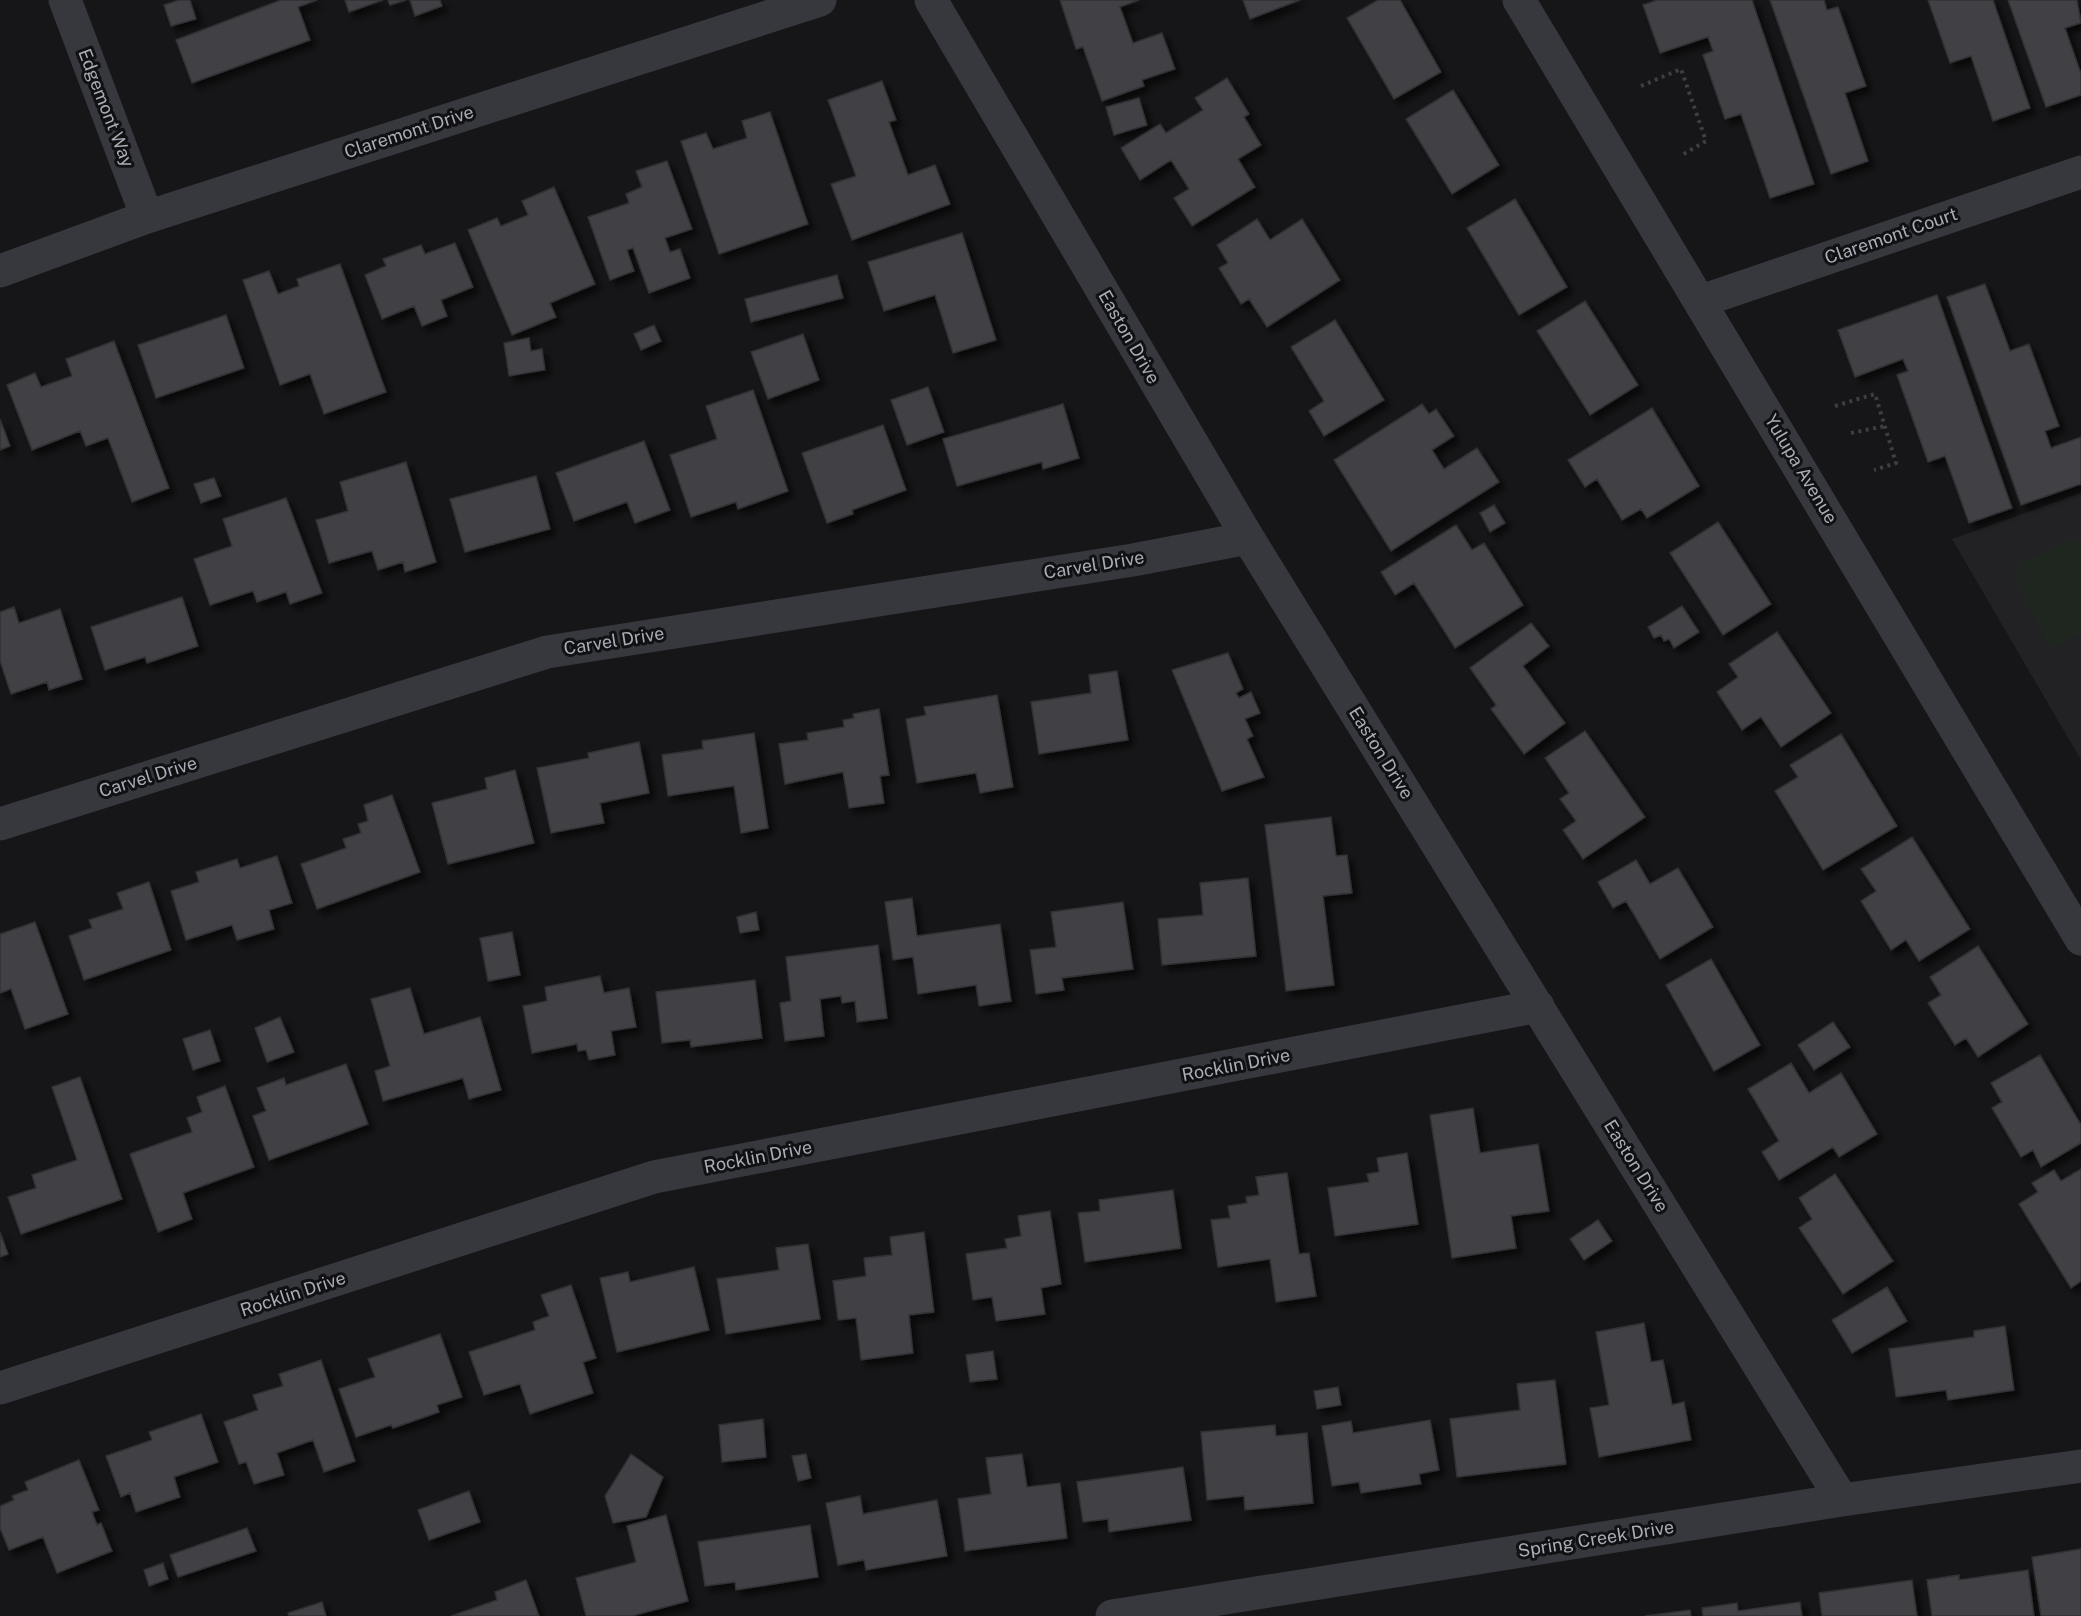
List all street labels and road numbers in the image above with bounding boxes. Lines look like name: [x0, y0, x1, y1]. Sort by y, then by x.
street label: Edgemont Way: [74, 46, 139, 170]
street label: Claremont Drive: [341, 101, 476, 162]
street label: Claremont Court: [1822, 203, 1960, 268]
street label: Easton Drive: [1094, 286, 1165, 387]
street label: Yulupa Avenue: [1761, 411, 1842, 527]
street label: Carvel Drive: [1042, 546, 1146, 583]
street label: Carvel Drive: [562, 622, 666, 659]
street label: Easton Drive: [1345, 703, 1418, 803]
street label: Carvel Drive: [96, 752, 199, 801]
street label: Rocklin Drive: [1180, 1044, 1292, 1085]
street label: Easton Drive: [1600, 1116, 1673, 1216]
street label: Rocklin Drive: [702, 1136, 814, 1177]
street label: Rocklin Drive: [237, 1267, 348, 1320]
street label: Spring Creek Drive: [1516, 1516, 1675, 1561]

